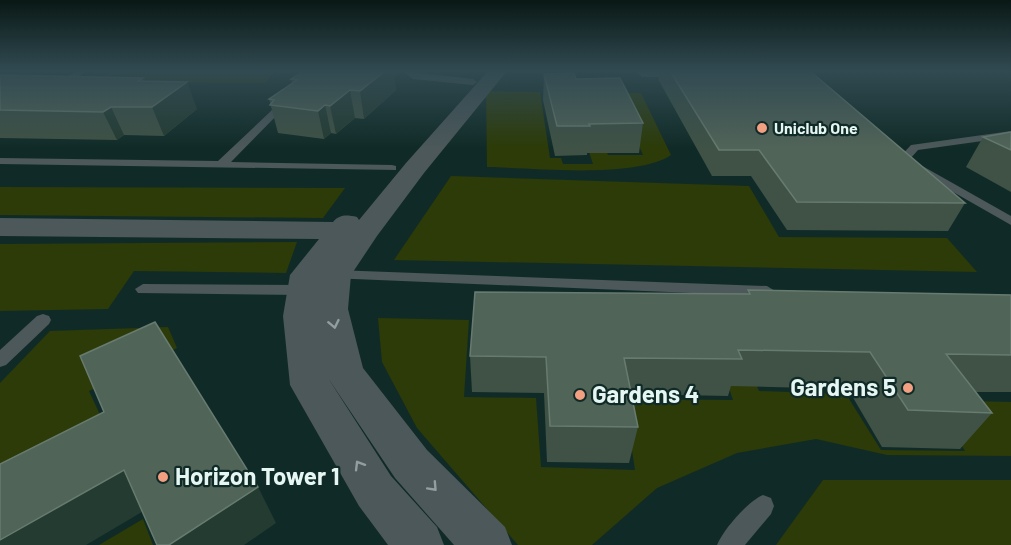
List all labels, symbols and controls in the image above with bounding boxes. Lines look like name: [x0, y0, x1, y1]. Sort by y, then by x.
place label: Uniclub One: [774, 118, 858, 137]
marker: Uniclub One: [755, 121, 769, 135]
one-way arrow: [327, 319, 340, 329]
place label: Gardens 5: [790, 372, 896, 401]
place label: Gardens 4: [592, 379, 699, 408]
marker: Gardens 5: [901, 381, 915, 395]
marker: Gardens 4: [573, 388, 587, 402]
place label: Horizon Tower 1: [175, 461, 339, 490]
one-way arrow: [354, 461, 366, 471]
marker: Horizon Tower 1: [156, 470, 170, 484]
one-way arrow: [426, 480, 437, 491]

